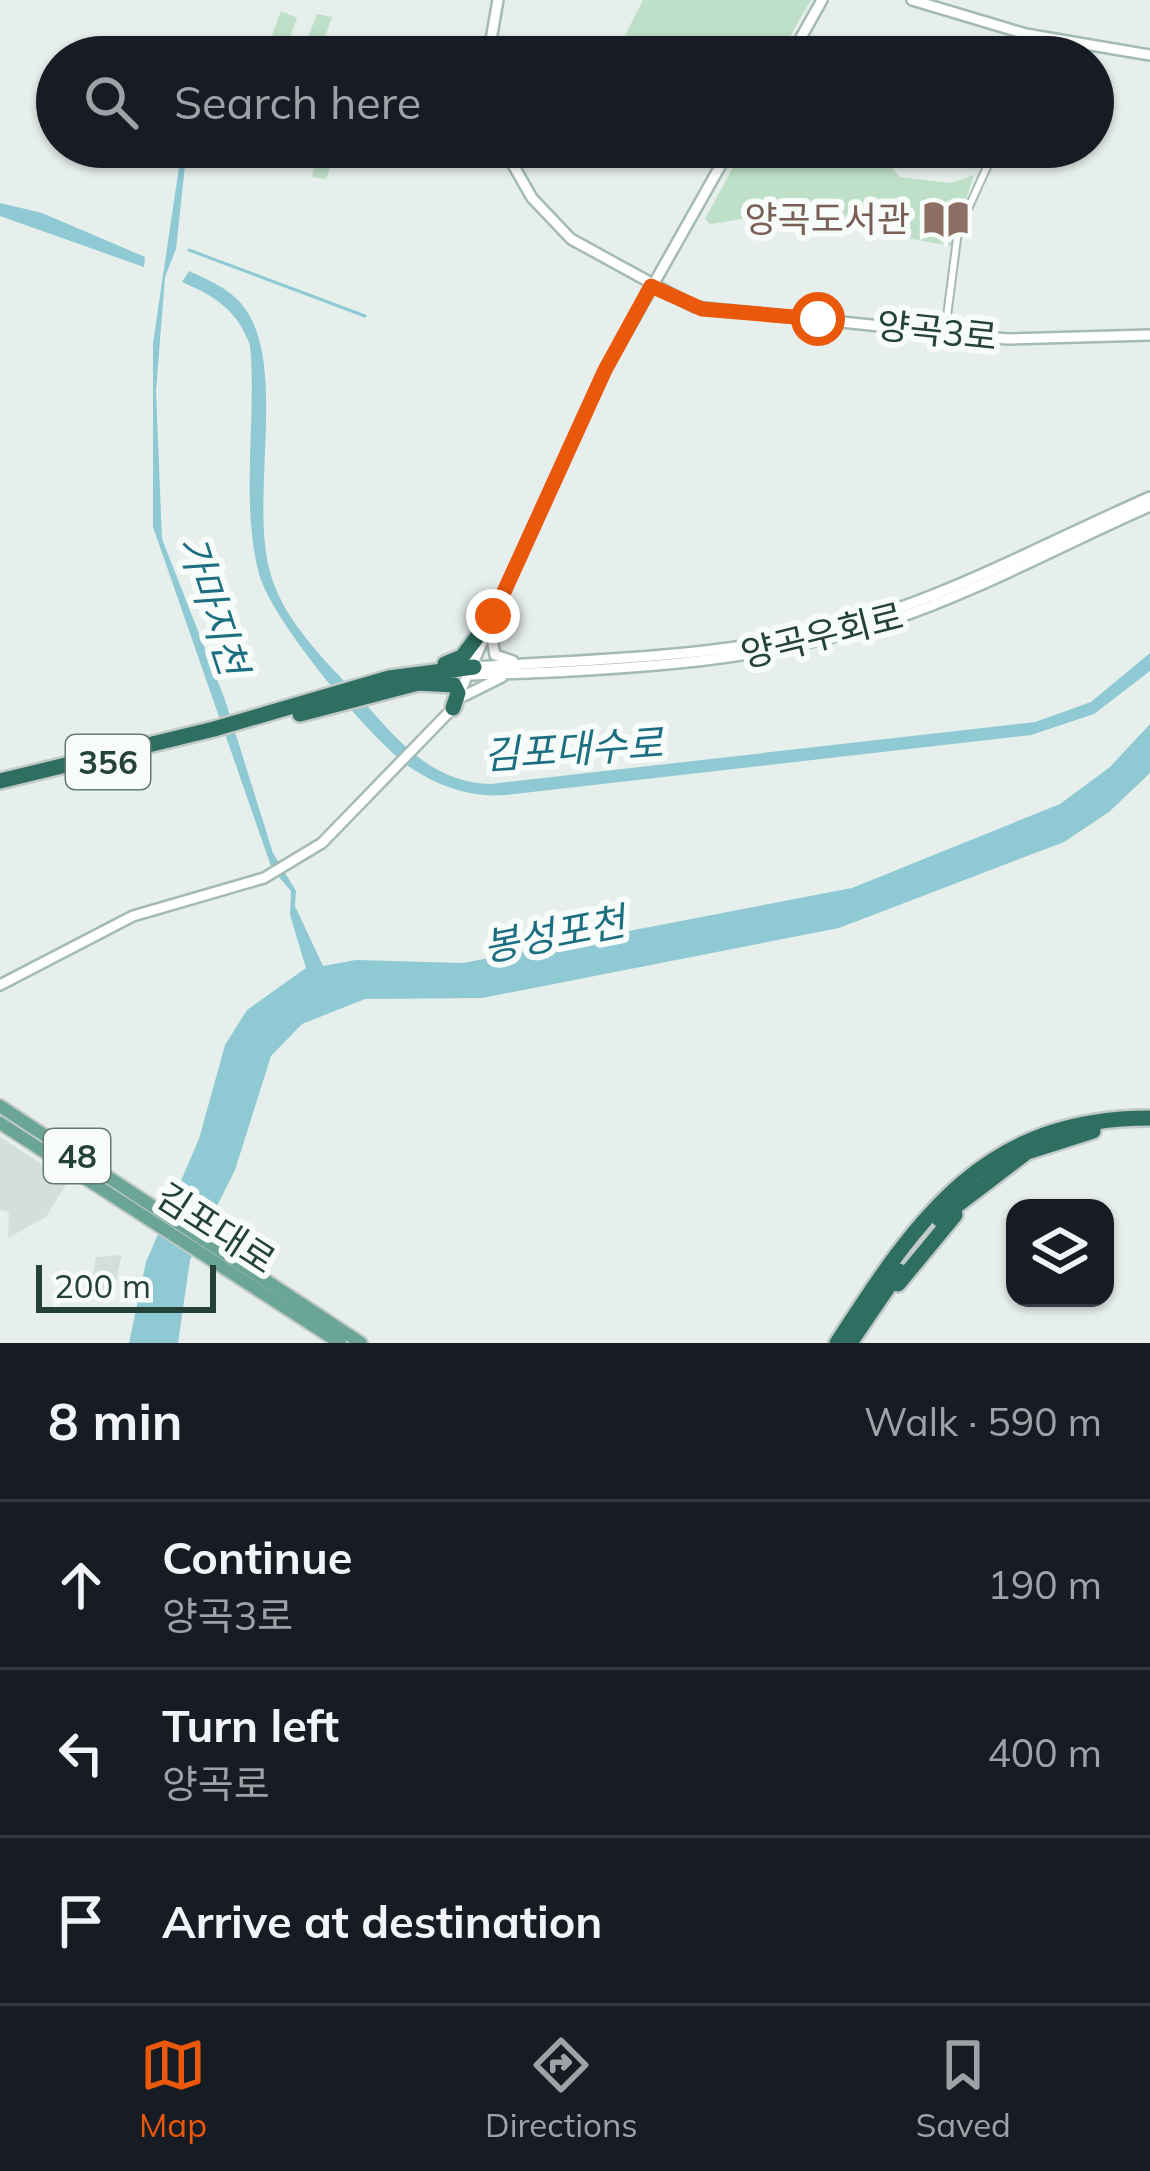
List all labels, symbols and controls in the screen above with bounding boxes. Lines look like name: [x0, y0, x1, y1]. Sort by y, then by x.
search box: [36, 36, 1114, 168]
icon: search: [78, 69, 144, 135]
text: Search here: [174, 74, 421, 130]
library icon: 양곡도서관: [921, 194, 971, 244]
place label: 양곡도서관: [744, 196, 910, 241]
route start: [791, 292, 845, 346]
street label: 양곡3로: [875, 302, 1000, 359]
water label: 가마지천: [168, 529, 260, 685]
route end: [466, 589, 520, 643]
street label: 양곡우회로: [736, 593, 908, 676]
water label: 김포대수로: [482, 718, 666, 779]
road number: 356: [66, 735, 150, 789]
water label: 봉성포천: [479, 895, 633, 971]
road number: 48: [44, 1129, 110, 1183]
street label: 김포대로: [148, 1173, 284, 1283]
map controls: [1006, 1199, 1114, 1307]
button: layers: [1006, 1199, 1114, 1307]
scale bar: [36, 1259, 216, 1312]
text: 200 m: [54, 1265, 151, 1306]
text: 8 min: [48, 1389, 183, 1453]
text: Walk · 590 m: [864, 1397, 1102, 1446]
text: Continue: [162, 1529, 352, 1585]
icon: ahead: [48, 1552, 114, 1618]
text: 190 m: [987, 1560, 1102, 1609]
text: 양곡3로: [162, 1591, 293, 1640]
text: Turn left: [162, 1697, 339, 1753]
icon: left: [48, 1720, 114, 1786]
text: 400 m: [987, 1728, 1102, 1777]
text: 양곡로: [162, 1759, 270, 1808]
icon: arrive: [48, 1888, 114, 1954]
text: Arrive at destination: [162, 1893, 602, 1949]
tab: Map: [139, 2032, 207, 2145]
tab: Directions: [485, 2032, 638, 2145]
tab: Saved: [916, 2032, 1011, 2145]

